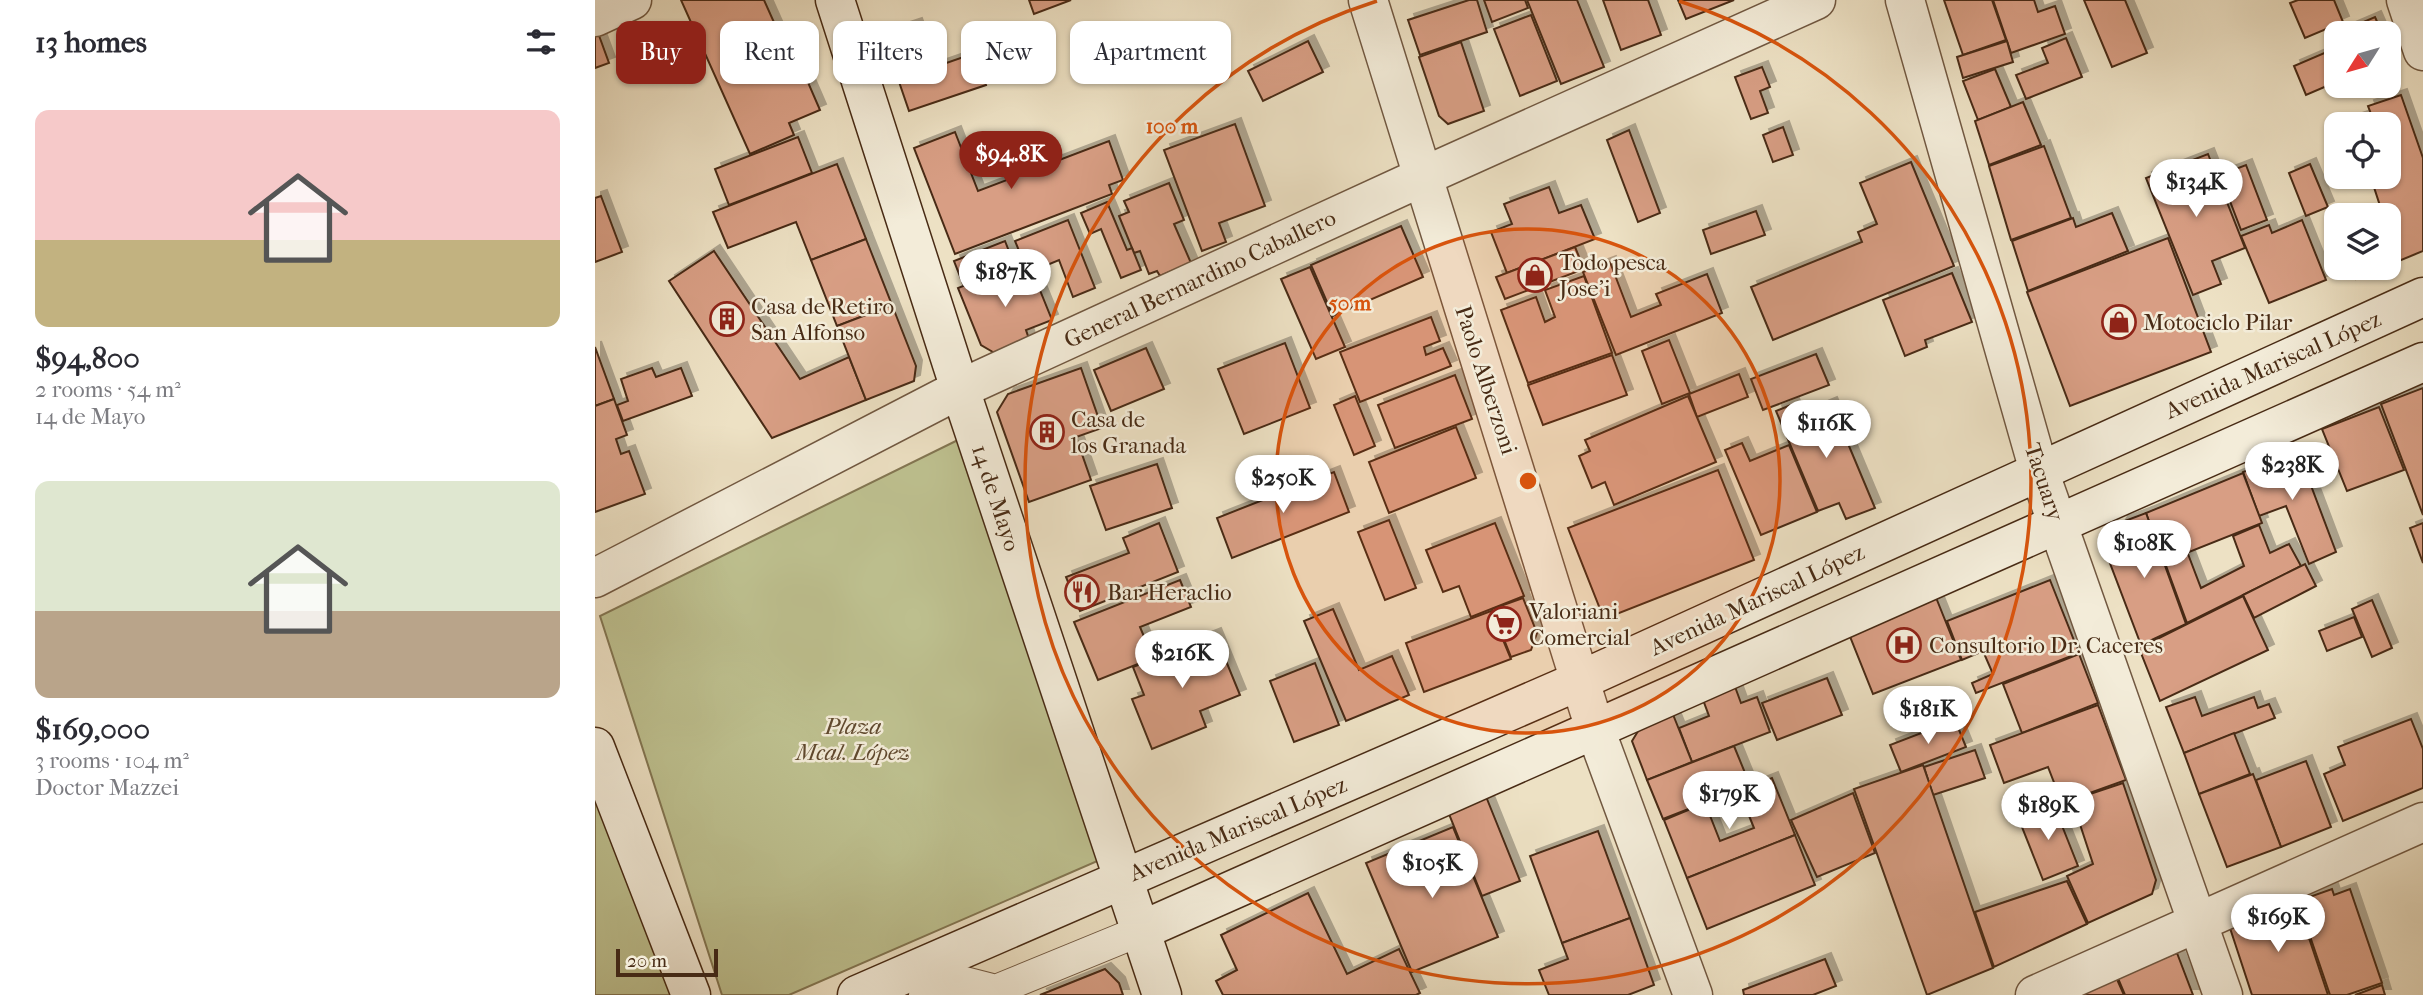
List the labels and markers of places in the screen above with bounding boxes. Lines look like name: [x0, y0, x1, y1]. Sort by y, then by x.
pin: $94.8K: [954, 132, 1068, 191]
pin: $134K: [2147, 160, 2245, 219]
place label: Todo pesca Jose'i: [1557, 249, 1667, 302]
pin: $187K: [956, 250, 1054, 309]
shop icon: Todo pesca Jose'i: [1516, 256, 1554, 294]
place label: Casa de Retiro San Alfonso: [751, 293, 894, 346]
building icon: Casa de Retiro San Alfonso: [708, 300, 746, 338]
shop icon: Motociclo Pilar: [2100, 303, 2138, 341]
place label: Motociclo Pilar: [2143, 309, 2292, 336]
pin: $116K: [1777, 400, 1875, 460]
place label: Casa de los Granada: [1070, 406, 1186, 459]
building icon: Casa de los Granada: [1028, 413, 1066, 451]
pin: $238K: [2243, 442, 2341, 502]
pin: $250K: [1234, 456, 1332, 515]
centre of rings: [1516, 469, 1540, 493]
pin: $108K: [2095, 520, 2193, 580]
restaurant icon: Bar Heraclio: [1063, 573, 1101, 611]
place label: Bar Heraclio: [1107, 579, 1232, 606]
place label: Valoriani Comercial: [1528, 598, 1631, 651]
supermarket icon: Valoriani Comercial: [1485, 605, 1523, 643]
hospital icon: Consultorio Dr. Caceres: [1885, 626, 1923, 664]
pin: $216K: [1133, 630, 1231, 690]
place label: Consultorio Dr. Caceres: [1929, 632, 2163, 659]
pin: $181K: [1879, 686, 1977, 746]
pin: $179K: [1680, 772, 1778, 831]
pin: $189K: [1999, 782, 2097, 842]
pin: $105K: [1383, 841, 1481, 900]
pin: $169K: [2229, 894, 2327, 954]

